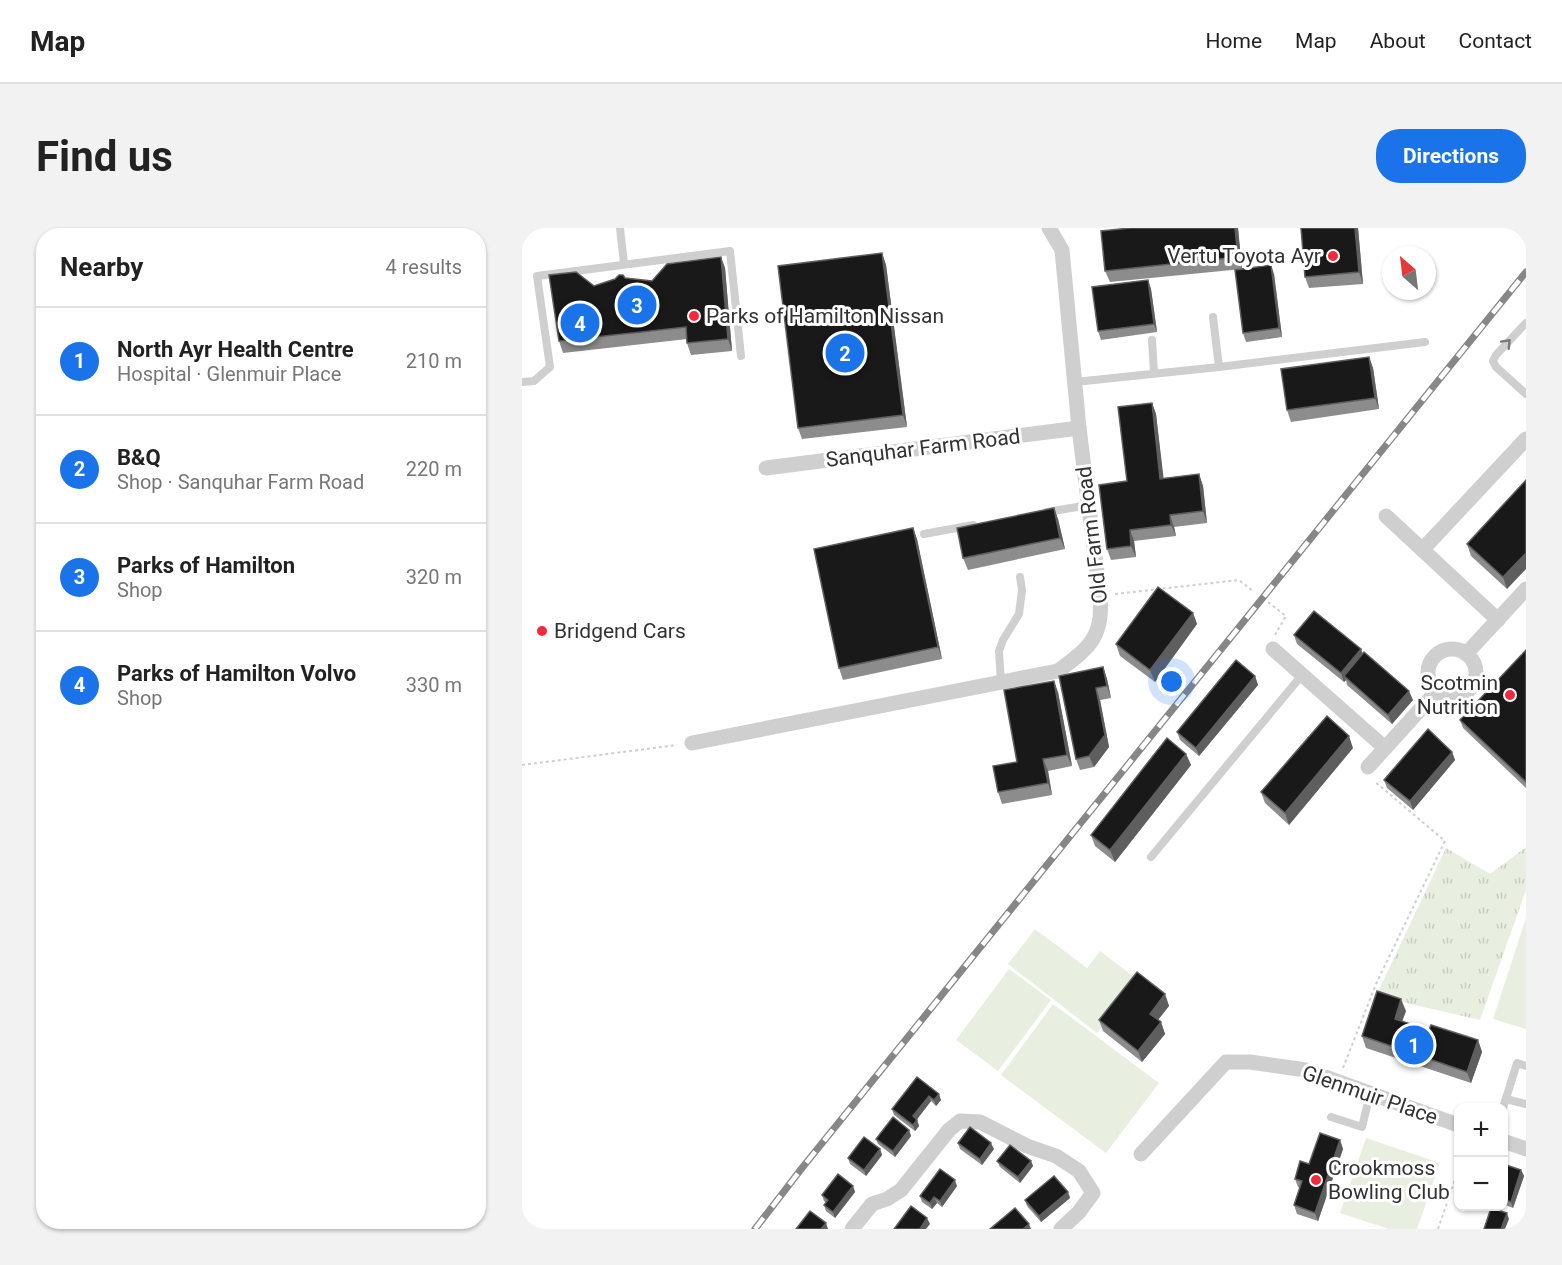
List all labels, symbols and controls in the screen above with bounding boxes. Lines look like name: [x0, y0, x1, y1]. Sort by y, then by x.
text: Map: [30, 25, 85, 58]
text: Home: [1206, 29, 1262, 53]
text: Map: [1295, 29, 1337, 53]
text: About: [1370, 29, 1426, 53]
text: Contact: [1459, 29, 1532, 53]
button: Directions: [1376, 129, 1526, 183]
text: Find us: [36, 132, 173, 181]
place label: Vertu Toyota Ayr: [1167, 244, 1321, 268]
north arrow: [1382, 246, 1436, 300]
marker: Vertu Toyota Ayr: [1326, 249, 1340, 263]
text: Nearby: [60, 252, 143, 282]
text: 4 results: [386, 255, 462, 279]
pin: 3: [618, 282, 656, 328]
pin: 4: [560, 300, 600, 346]
place label: Parks of Hamilton Nissan: [706, 304, 944, 328]
marker: Parks of Hamilton Nissan: [687, 309, 701, 323]
pin: 2: [826, 330, 864, 376]
text: North Ayr Health Centre: [117, 337, 354, 362]
one-way arrow: [1500, 340, 1511, 350]
text: 1: [74, 349, 85, 373]
text: 210 m: [406, 349, 462, 373]
text: Hospital · Glenmuir Place: [117, 362, 341, 386]
street label: Sanquhar Farm Road: [824, 424, 1022, 472]
text: B&Q: [117, 445, 161, 470]
text: 2: [74, 457, 85, 481]
text: 220 m: [406, 457, 462, 481]
street label: Old Farm Road: [1072, 465, 1112, 605]
text: Shop · Sanquhar Farm Road: [117, 470, 364, 494]
text: Parks of Hamilton: [117, 553, 295, 578]
text: 3: [74, 565, 85, 589]
text: 320 m: [406, 565, 462, 589]
text: Shop: [117, 578, 163, 602]
place label: Bridgend Cars: [554, 619, 686, 643]
marker: Bridgend Cars: [535, 624, 549, 638]
text: Parks of Hamilton Volvo: [117, 661, 356, 686]
your location: [1157, 667, 1186, 696]
place label: Scotmin Nutrition: [1417, 671, 1498, 719]
text: 4: [74, 673, 85, 697]
text: 330 m: [406, 673, 462, 697]
text: Shop: [117, 686, 163, 710]
marker: Scotmin Nutrition: [1503, 688, 1517, 702]
pin: 1: [1394, 1022, 1434, 1068]
street label: Glenmuir Place: [1299, 1061, 1441, 1129]
map controls: [1454, 1103, 1508, 1211]
button: +: [1454, 1103, 1508, 1157]
place label: Crookmoss Bowling Club: [1328, 1156, 1450, 1204]
button: −: [1454, 1157, 1508, 1211]
marker: Crookmoss Bowling Club: [1309, 1173, 1323, 1187]

